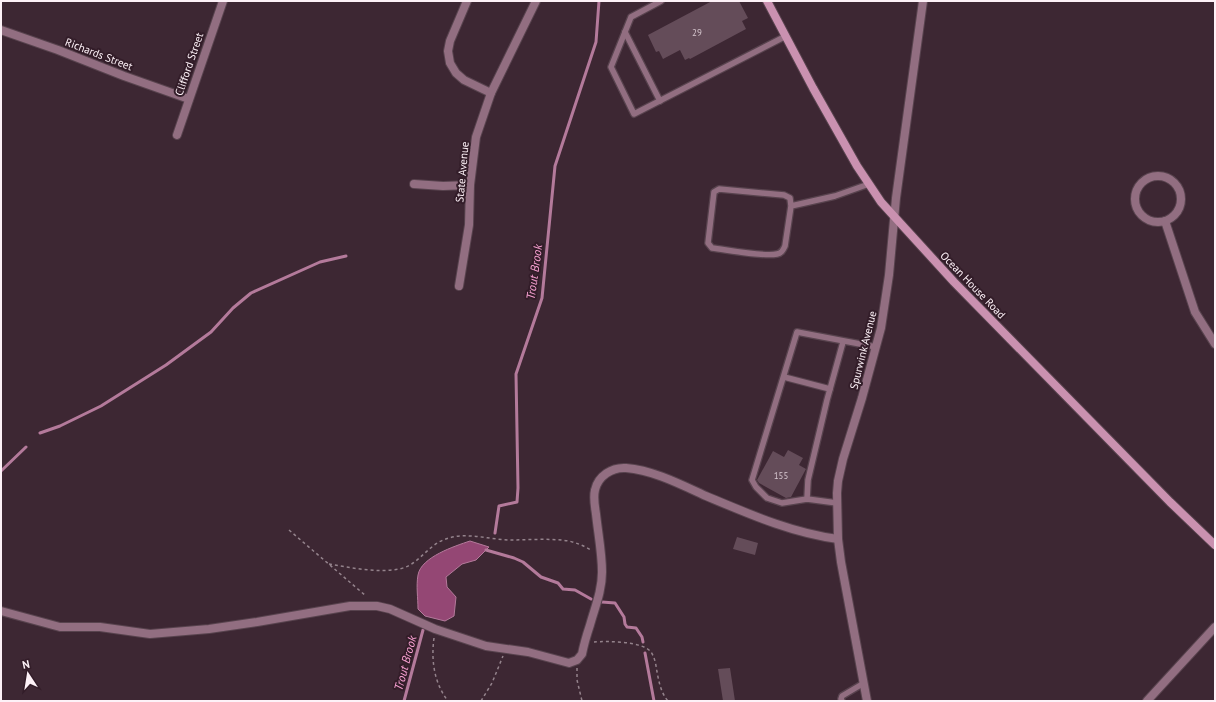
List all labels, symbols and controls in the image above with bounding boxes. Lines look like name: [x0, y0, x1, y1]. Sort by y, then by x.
house number: 29: [692, 27, 702, 38]
street label: Clifford Street: [172, 30, 206, 97]
street label: Richards Street: [63, 35, 135, 73]
street label: State Avenue: [452, 141, 472, 203]
water label: Trout Brook: [523, 243, 545, 301]
street label: Ocean House Road: [937, 249, 1009, 322]
street label: Spurwink Avenue: [846, 309, 880, 391]
house number: 155: [774, 470, 788, 481]
water label: Trout Brook: [391, 633, 420, 692]
north arrow: [8, 654, 48, 694]
text: N: [21, 657, 31, 672]

